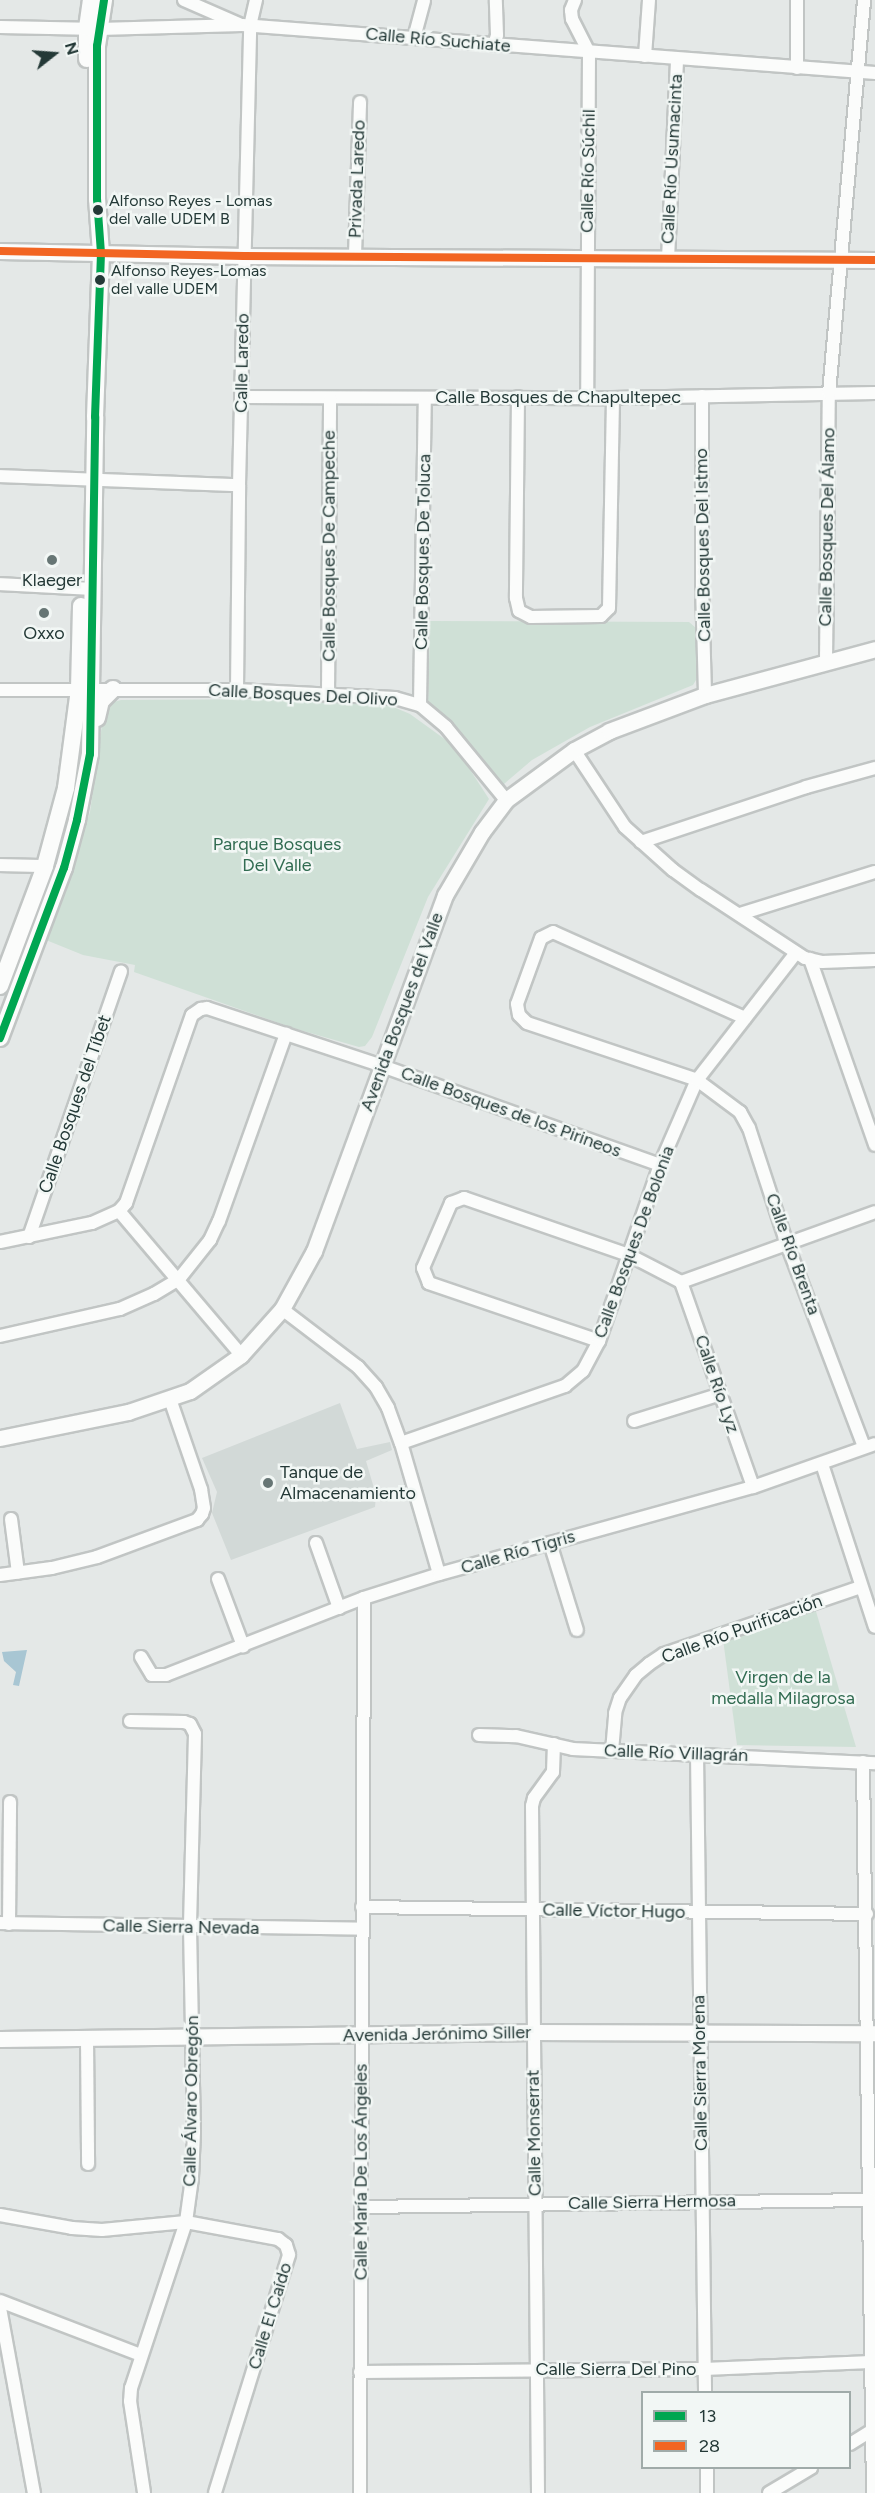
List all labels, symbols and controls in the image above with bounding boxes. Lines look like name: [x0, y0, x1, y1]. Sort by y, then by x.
street label: Calle Río Suchiate: [365, 23, 511, 57]
north arrow: [24, 24, 84, 84]
text: N: [61, 40, 83, 57]
street label: Calle Río Usumacinta: [657, 73, 687, 245]
street label: Calle Río Súchil: [576, 109, 600, 233]
street label: Privada Laredo: [344, 119, 370, 239]
place label: Alfonso Reyes - Lomas del valle UDEM B: [109, 191, 272, 229]
marker: Alfonso Reyes - Lomas del valle UDEM B: [92, 204, 104, 216]
place label: Alfonso Reyes-Lomas del valle UDEM: [111, 261, 267, 299]
marker: Alfonso Reyes-Lomas del valle UDEM: [94, 274, 106, 286]
street label: Calle Laredo: [230, 313, 254, 413]
street label: Calle Bosques de Chapultepec: [435, 386, 681, 408]
street label: Calle Bosques Del Álamo: [814, 427, 840, 627]
street label: Calle Bosques De Campeche: [318, 430, 340, 662]
street label: Calle Bosques Del Istmo: [691, 448, 715, 642]
street label: Calle Bosques De Toluca: [410, 454, 436, 650]
marker: Klaeger: [45, 553, 59, 567]
place label: Klaeger: [22, 569, 82, 591]
marker: Oxxo: [37, 606, 51, 620]
place label: Oxxo: [23, 622, 65, 644]
street label: Calle Bosques Del Olivo: [208, 679, 398, 711]
park label: Parque Bosques Del Valle: [213, 834, 341, 876]
street label: Avenida Bosques del Valle: [356, 910, 448, 1114]
street label: Calle Bosques del Tíbet: [34, 1012, 116, 1196]
street label: Calle Bosques de los Pirineos: [398, 1062, 624, 1162]
street label: Calle Bosques De Bolonia: [589, 1143, 679, 1341]
street label: Calle Río Brenta: [761, 1190, 825, 1318]
street label: Calle Río Lyz: [690, 1332, 744, 1436]
place label: Tanque de Almacenamiento: [280, 1462, 416, 1504]
marker: Tanque de Almacenamiento: [261, 1476, 275, 1490]
street label: Calle Río Tigris: [458, 1525, 578, 1579]
street label: Calle Río Purificación: [659, 1590, 825, 1668]
park label: Virgen de la medalla Milagrosa: [711, 1667, 855, 1710]
street label: Calle Río Villagrán: [604, 1740, 748, 1766]
street label: Calle Víctor Hugo: [542, 1899, 686, 1923]
street label: Calle Sierra Nevada: [102, 1915, 260, 1939]
street label: Calle Sierra Morena: [688, 1995, 712, 2151]
street label: Calle Álvaro Obregón: [179, 2015, 203, 2187]
street label: Avenida Jerónimo Siller: [343, 2022, 531, 2046]
street label: Calle María De Los Ángeles: [350, 2064, 372, 2280]
street label: Calle Monserrat: [522, 2070, 546, 2196]
street label: Calle Sierra Hermosa: [568, 2190, 736, 2214]
street label: Calle El Caído: [243, 2260, 297, 2372]
street label: Calle Sierra Del Pino: [536, 2358, 696, 2380]
legend: [641, 2391, 851, 2469]
text: 13: [699, 2405, 716, 2427]
text: 28: [699, 2435, 720, 2457]

